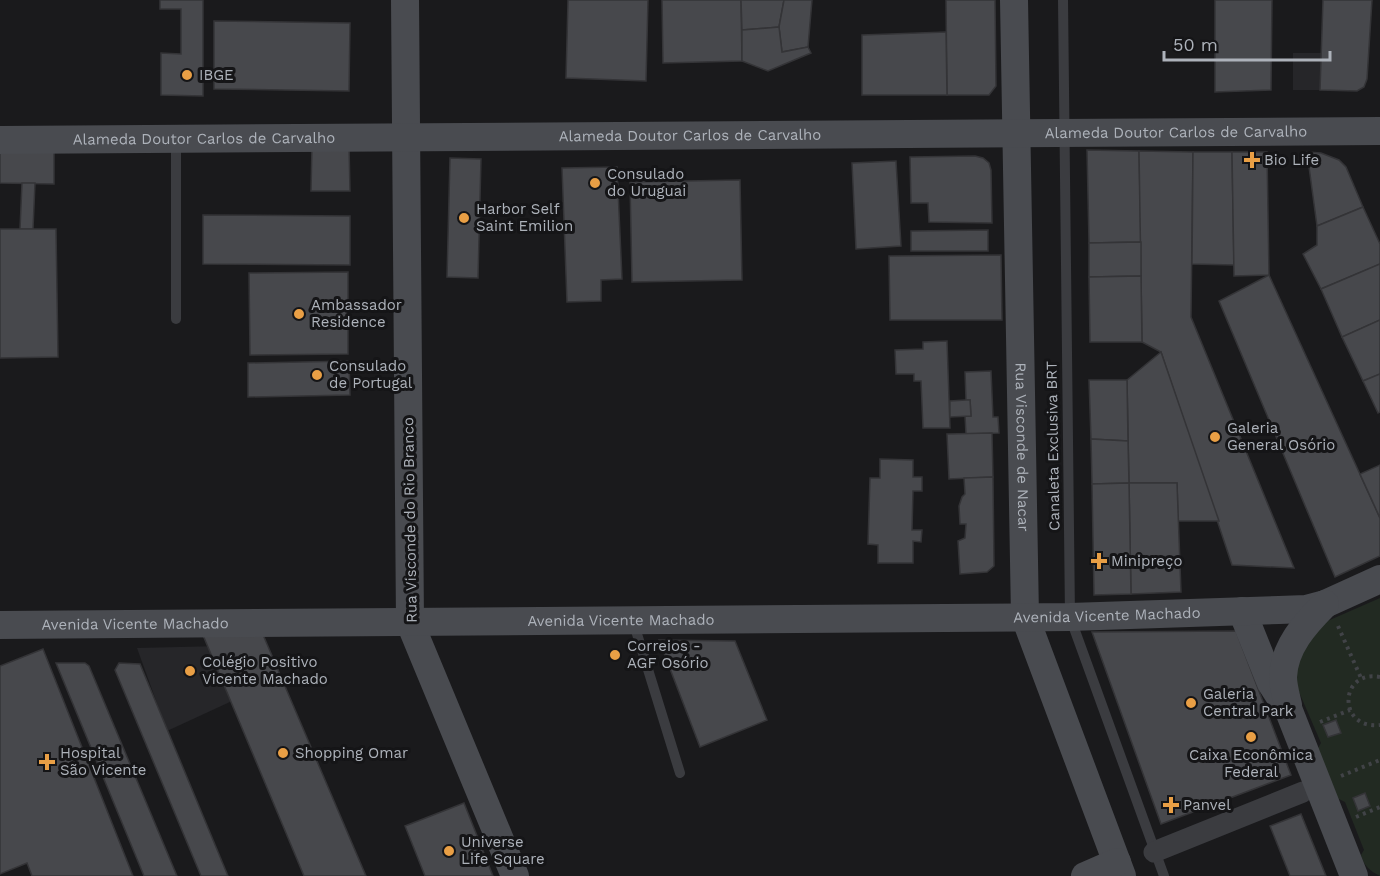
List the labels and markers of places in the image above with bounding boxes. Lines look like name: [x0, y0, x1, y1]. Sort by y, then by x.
place label: IBGE: [199, 66, 234, 84]
marker: IBGE: [180, 68, 194, 82]
place label: Bio Life: [1264, 151, 1319, 169]
marker: Bio Life: [1245, 153, 1259, 167]
place label: Consulado do Uruguai: [607, 165, 686, 200]
marker: Consulado do Uruguai: [588, 176, 602, 190]
place label: Harbor Self Saint Emilion: [476, 200, 573, 235]
marker: Harbor Self Saint Emilion: [457, 211, 471, 225]
place label: Ambassador Residence: [311, 296, 402, 331]
marker: Ambassador Residence: [292, 307, 306, 321]
place label: Consulado de Portugal: [329, 357, 413, 392]
marker: Consulado de Portugal: [310, 368, 324, 382]
place label: Galeria General Osório: [1227, 419, 1335, 454]
marker: Galeria General Osório: [1208, 430, 1222, 444]
place label: Minipreço: [1111, 552, 1182, 570]
marker: Minipreço: [1092, 554, 1106, 568]
place label: Correios - AGF Osório: [627, 637, 709, 672]
marker: Correios - AGF Osório: [608, 648, 622, 662]
place label: Colégio Positivo Vicente Machado: [202, 653, 328, 688]
marker: Colégio Positivo Vicente Machado: [183, 664, 197, 678]
place label: Galeria Central Park: [1203, 685, 1294, 720]
marker: Galeria Central Park: [1184, 696, 1198, 710]
marker: Caixa Econômica Federal: [1244, 730, 1258, 744]
place label: Hospital São Vicente: [60, 744, 146, 779]
place label: Shopping Omar: [295, 744, 408, 762]
marker: Shopping Omar: [276, 746, 290, 760]
place label: Caixa Econômica Federal: [1189, 746, 1314, 781]
marker: Hospital São Vicente: [38, 753, 56, 771]
place label: Panvel: [1183, 796, 1231, 814]
marker: Panvel: [1164, 798, 1178, 812]
place label: Universe Life Square: [461, 833, 545, 868]
marker: Universe Life Square: [442, 844, 456, 858]

